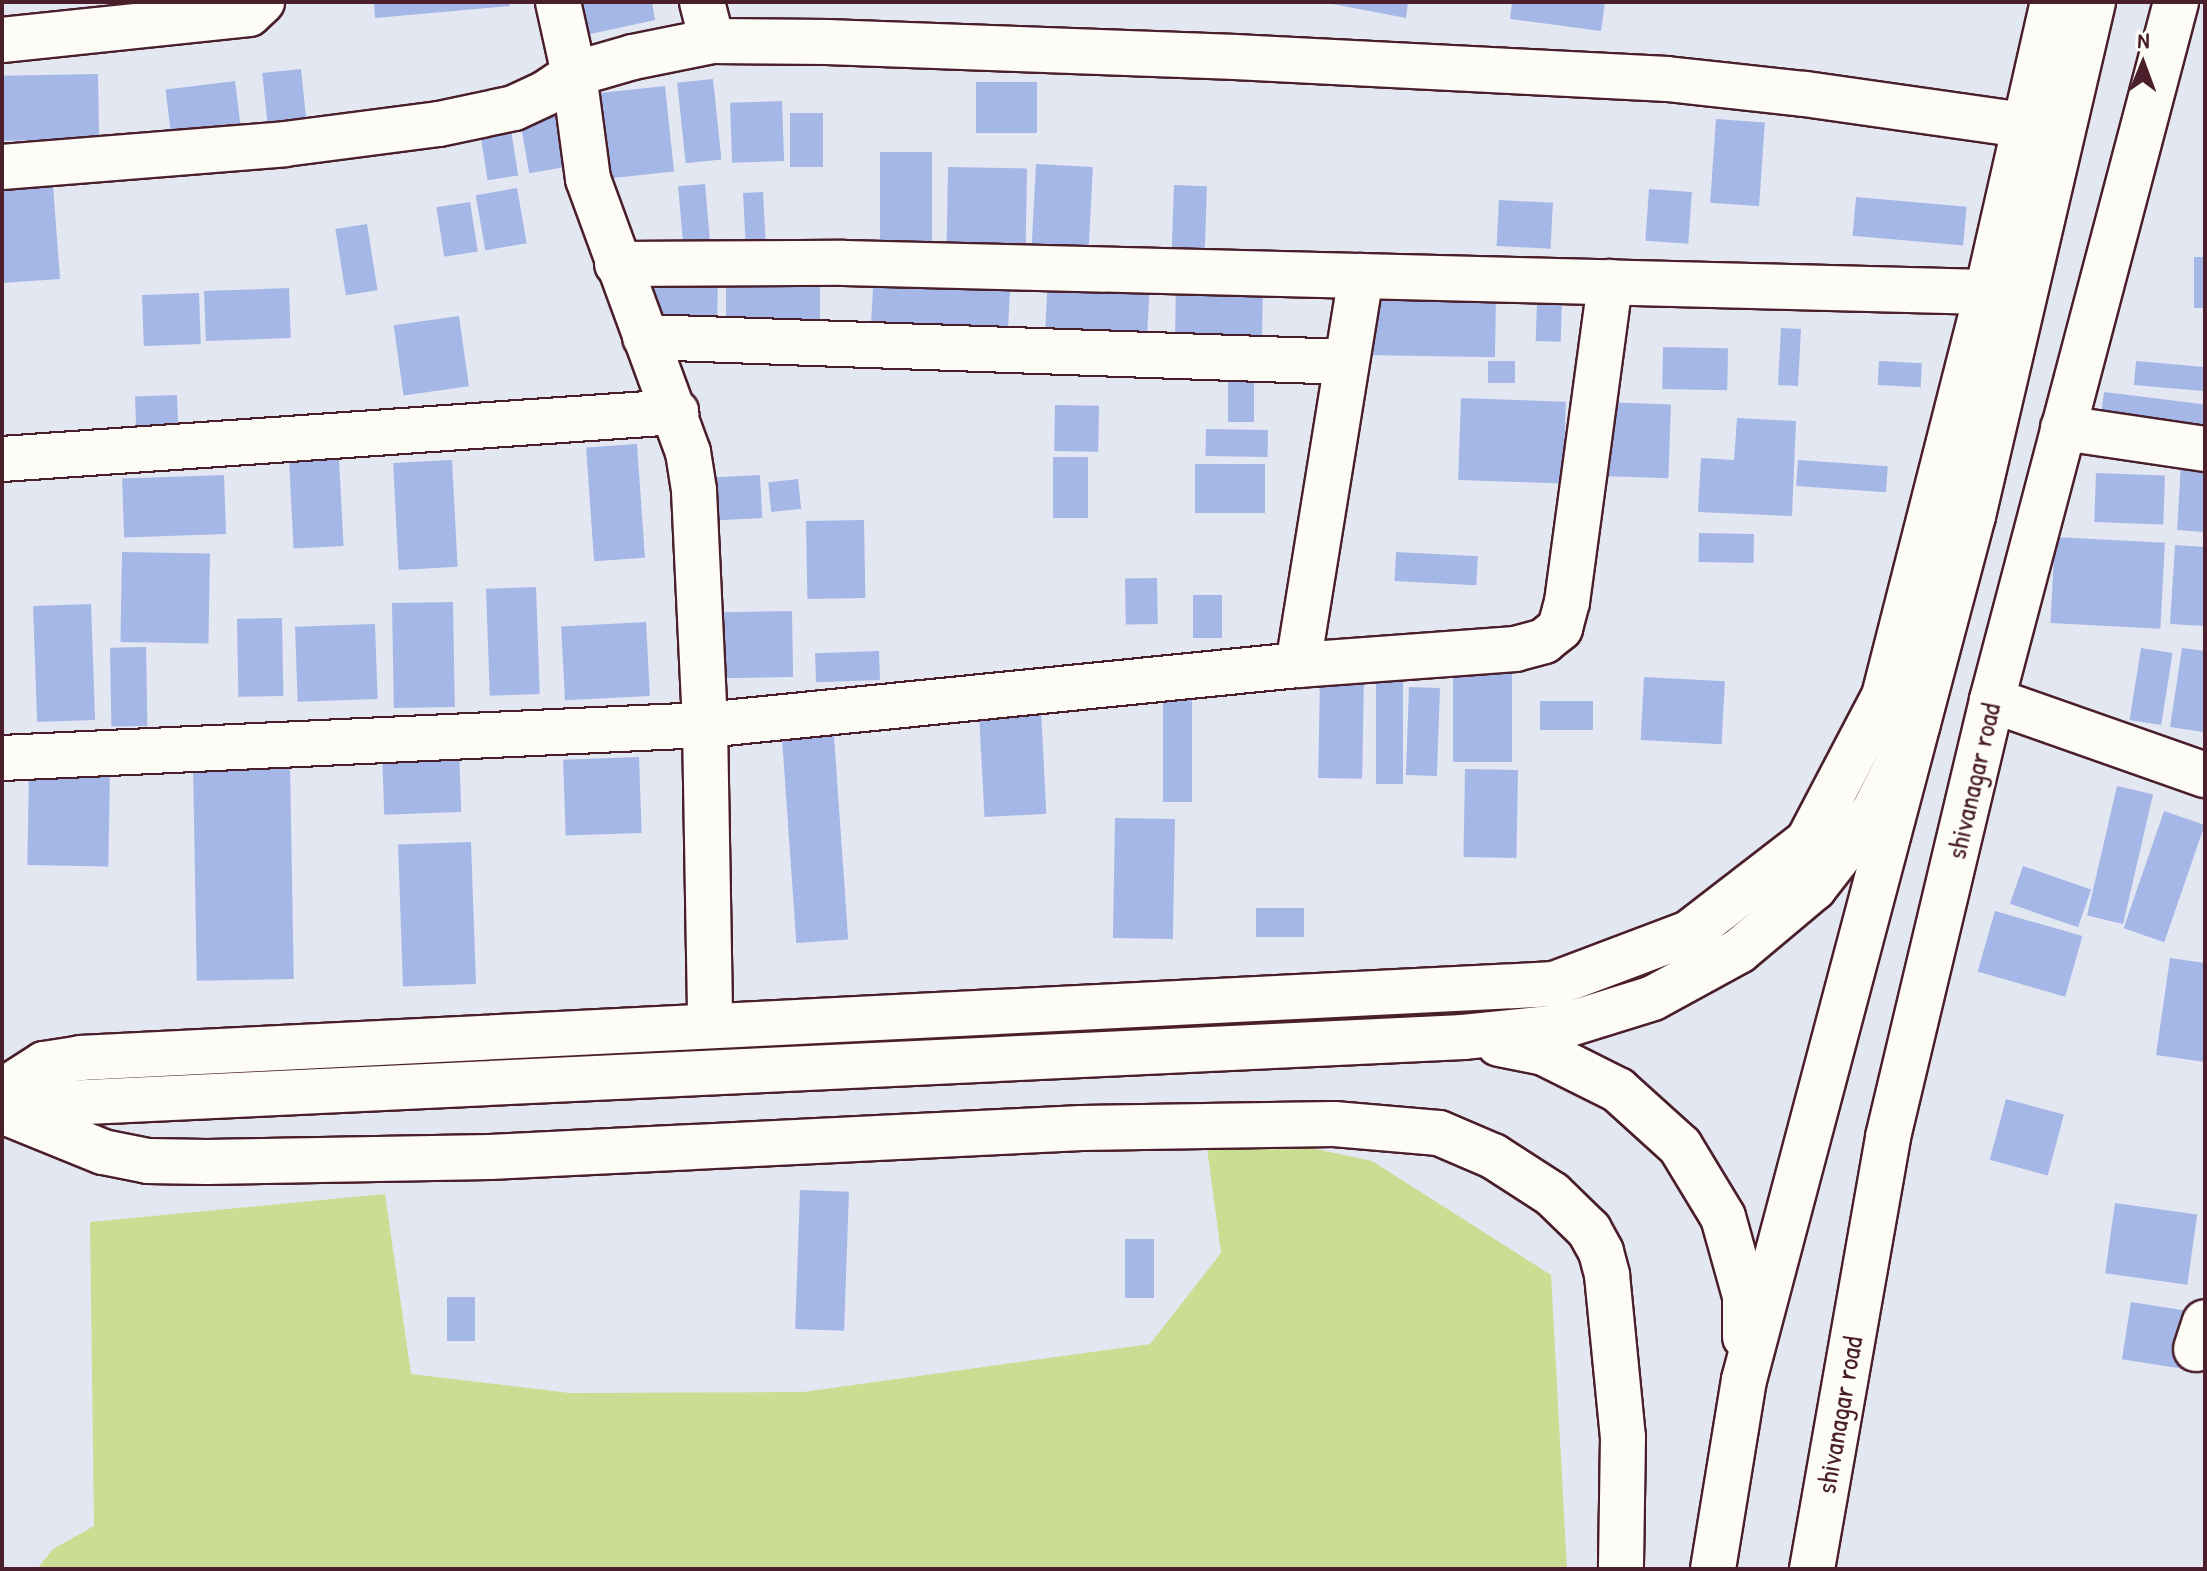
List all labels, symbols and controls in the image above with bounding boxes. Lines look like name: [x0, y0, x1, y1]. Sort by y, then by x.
north arrow: [2103, 24, 2183, 104]
text: N: [2137, 25, 2150, 55]
street label: shivanagar road: [1939, 700, 2007, 862]
street label: shivanagar road: [1809, 1334, 1869, 1496]

